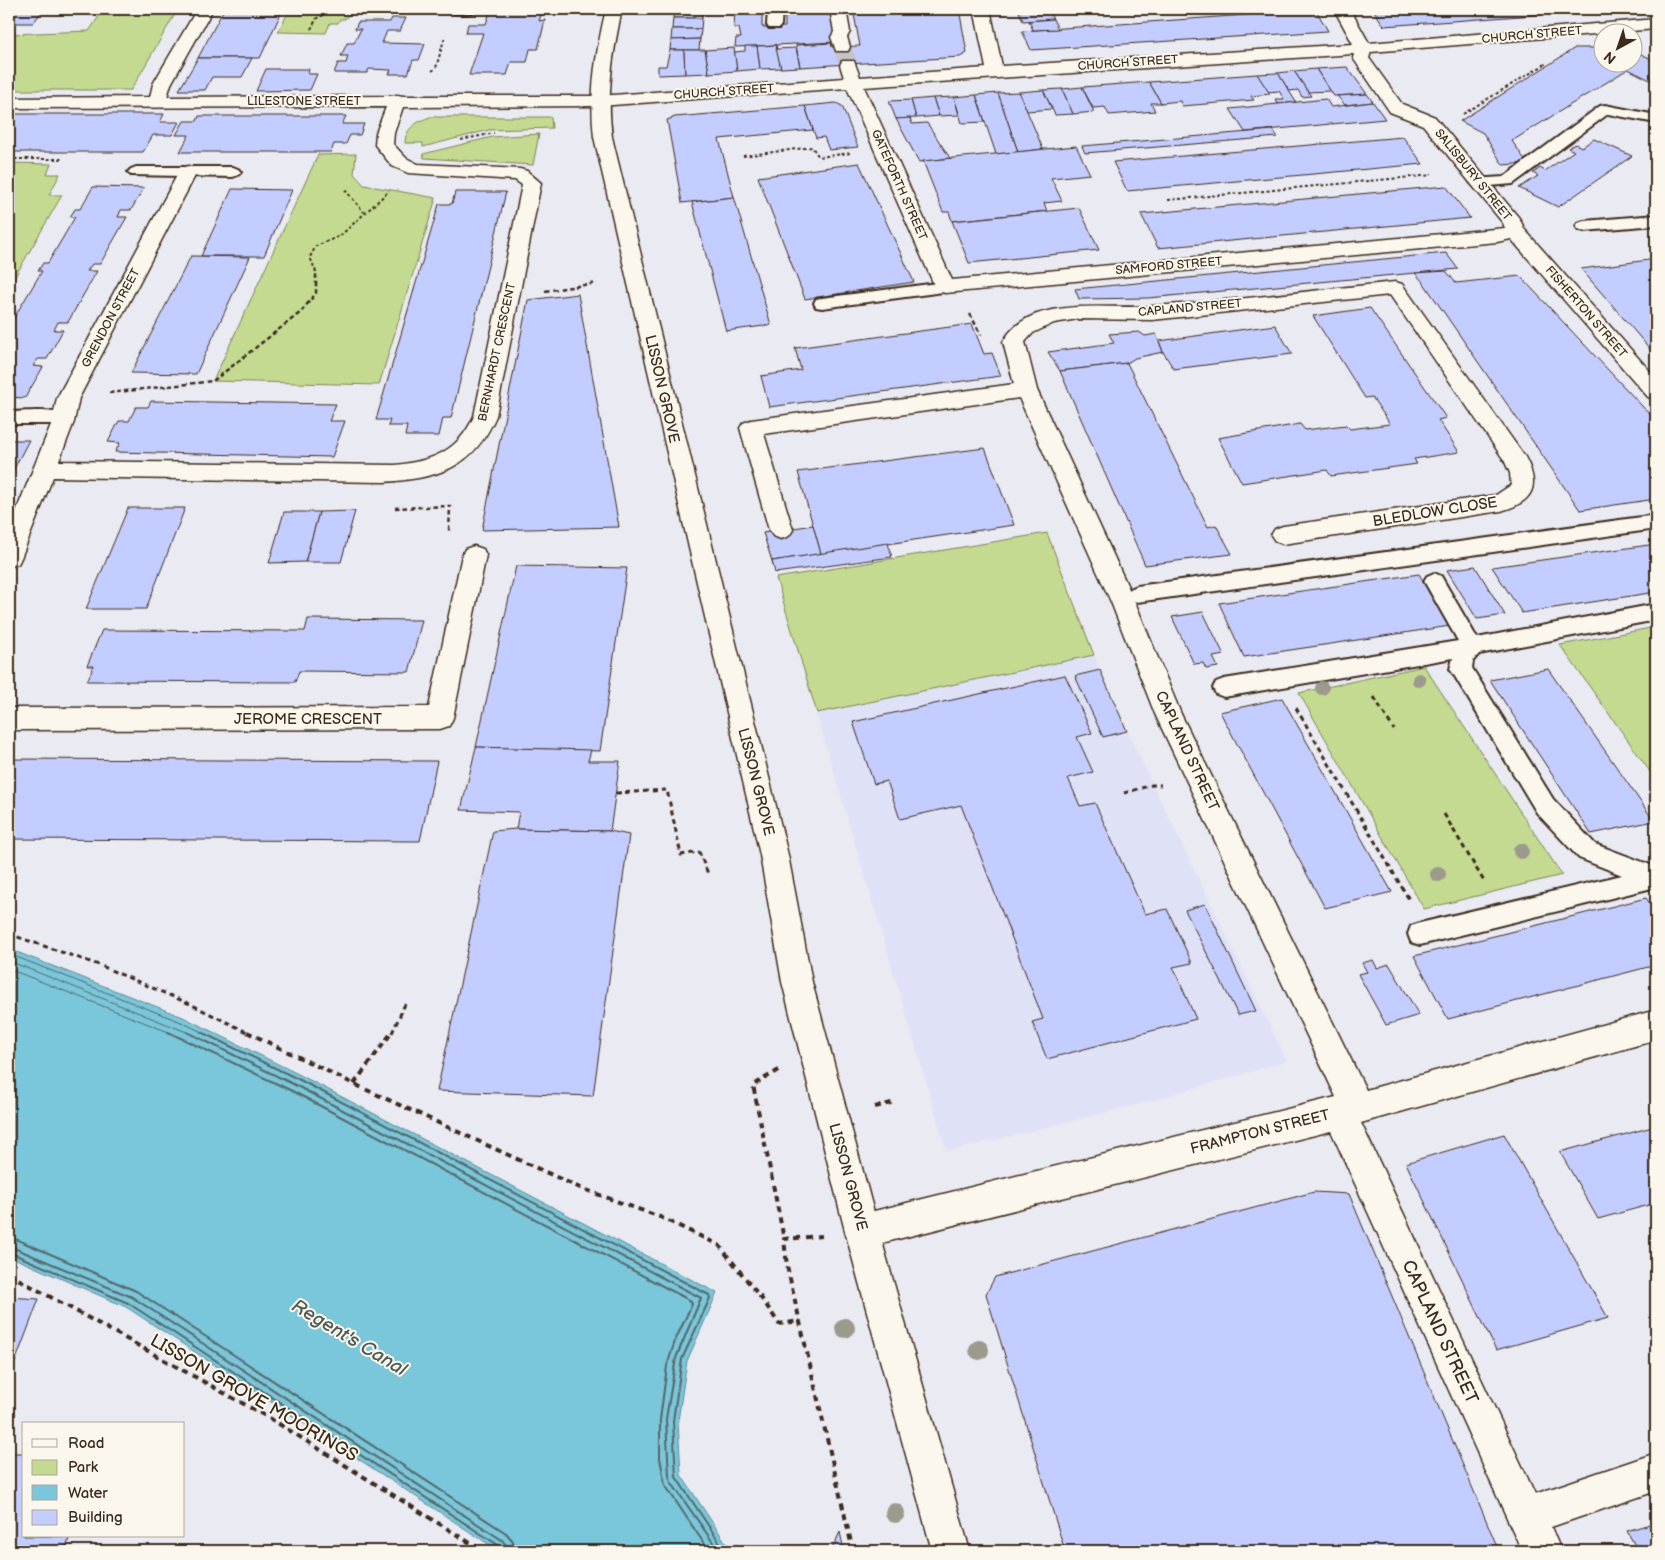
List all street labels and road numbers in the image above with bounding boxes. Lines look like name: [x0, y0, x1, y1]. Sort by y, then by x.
street label: CHURCH STREET: [1481, 23, 1584, 47]
street label: CHURCH STREET: [1077, 52, 1180, 74]
street label: CHURCH STREET: [673, 81, 776, 103]
street label: LILESTONE STREET: [247, 94, 362, 109]
street label: SALISBURY STREET: [1431, 126, 1515, 225]
street label: GATEFORTH STREET: [868, 127, 931, 243]
street label: SAMFORD STREET: [1115, 254, 1224, 278]
street label: FISHERTON STREET: [1542, 263, 1630, 362]
street label: GRENDON STREET: [79, 265, 144, 370]
street label: BERNHARDT CRESCENT: [475, 280, 519, 423]
street label: CAPLAND STREET: [1137, 296, 1243, 320]
street label: LISSON GROVE: [640, 333, 684, 445]
street label: BLEDLOW CLOSE: [1371, 493, 1499, 531]
street label: CAPLAND STREET: [1151, 688, 1223, 814]
street label: JEROME CRESCENT: [234, 710, 382, 729]
street label: LISSON GROVE: [733, 726, 779, 838]
street label: FRAMPTON STREET: [1188, 1105, 1332, 1159]
street label: LISSON GROVE: [825, 1121, 871, 1233]
street label: CAPLAND STREET: [1397, 1257, 1483, 1407]
street label: LISSON GROVE MOORINGS: [146, 1330, 362, 1466]

